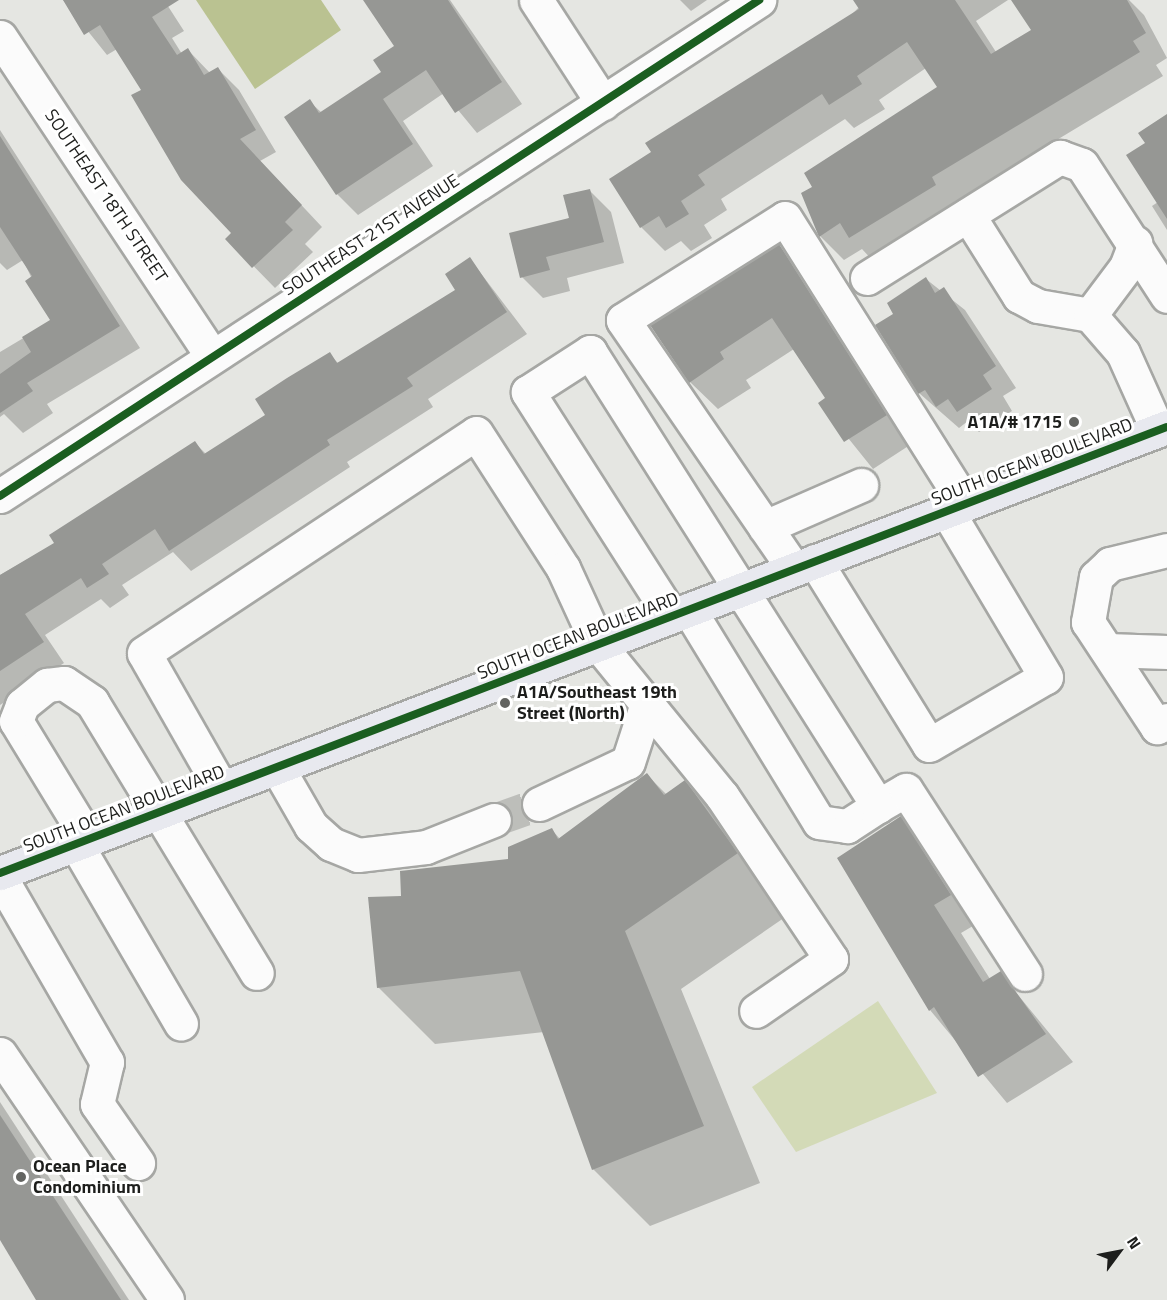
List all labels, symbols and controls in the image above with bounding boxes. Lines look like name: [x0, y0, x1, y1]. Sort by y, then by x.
street label: SOUTHEAST 18TH STREET: [40, 105, 172, 287]
street label: SOUTHEAST 21ST AVENUE: [279, 170, 463, 300]
place label: A1A/# 1715: [968, 411, 1062, 433]
street label: SOUTH OCEAN BOULEVARD: [928, 414, 1136, 510]
marker: A1A/# 1715: [1067, 415, 1081, 429]
street label: SOUTH OCEAN BOULEVARD: [474, 588, 682, 684]
place label: A1A/Southeast 19th Street (North): [517, 682, 677, 724]
marker: A1A/Southeast 19th Street (North): [498, 696, 512, 710]
street label: SOUTH OCEAN BOULEVARD: [20, 761, 228, 857]
place label: Ocean Place Condominium: [33, 1156, 141, 1198]
marker: Ocean Place Condominium: [14, 1170, 28, 1184]
north arrow: [1089, 1222, 1149, 1282]
text: N: [1121, 1231, 1147, 1254]

